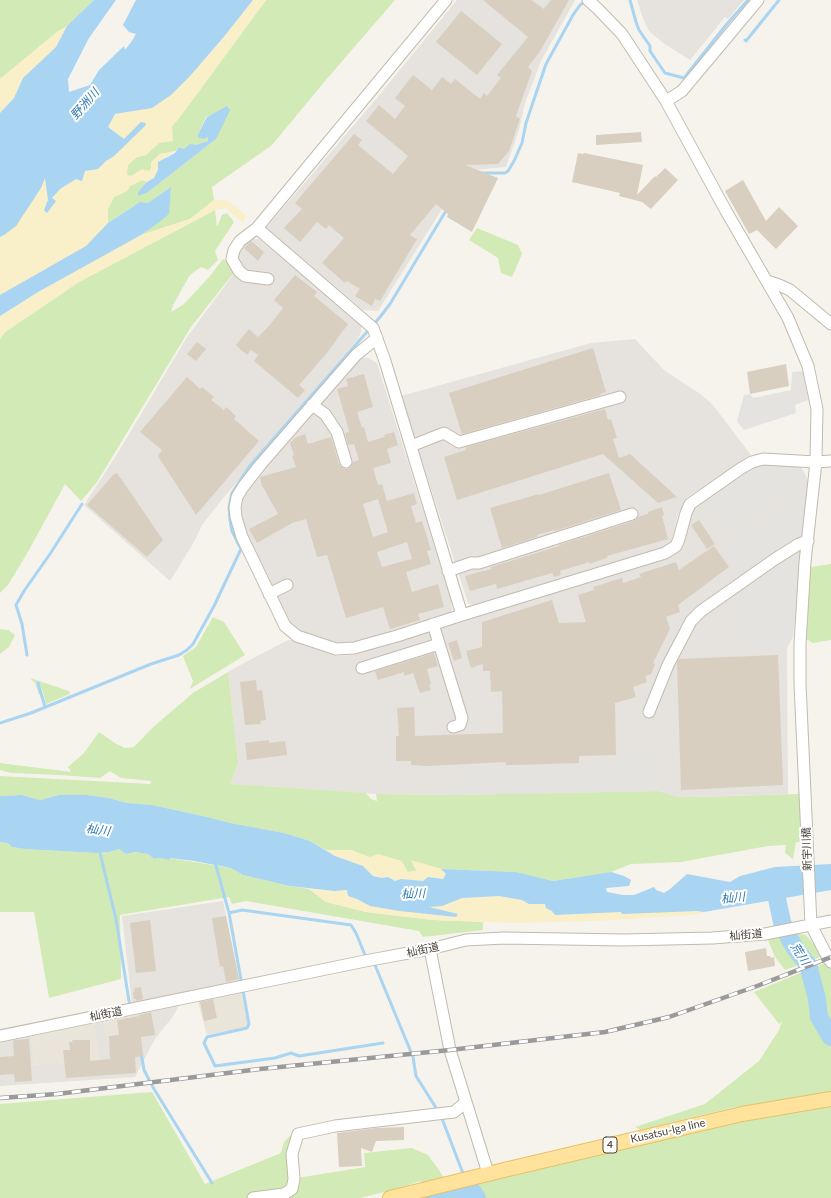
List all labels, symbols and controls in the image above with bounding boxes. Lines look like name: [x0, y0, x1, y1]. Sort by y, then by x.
water label: 野洲川: [68, 86, 102, 122]
water label: 杣川: [85, 821, 111, 839]
street label: 新宇川橋: [800, 827, 814, 871]
water label: 杣川: [401, 886, 425, 902]
water label: 杣川: [720, 890, 746, 906]
street label: 杣街道: [729, 927, 763, 943]
street label: 杣街道: [405, 940, 441, 960]
water label: 荒川: [788, 940, 812, 968]
street label: 杣街道: [89, 1004, 123, 1024]
street label: Kusatsu-Iga line: [629, 1116, 707, 1146]
road number: 4: [603, 1137, 617, 1153]

